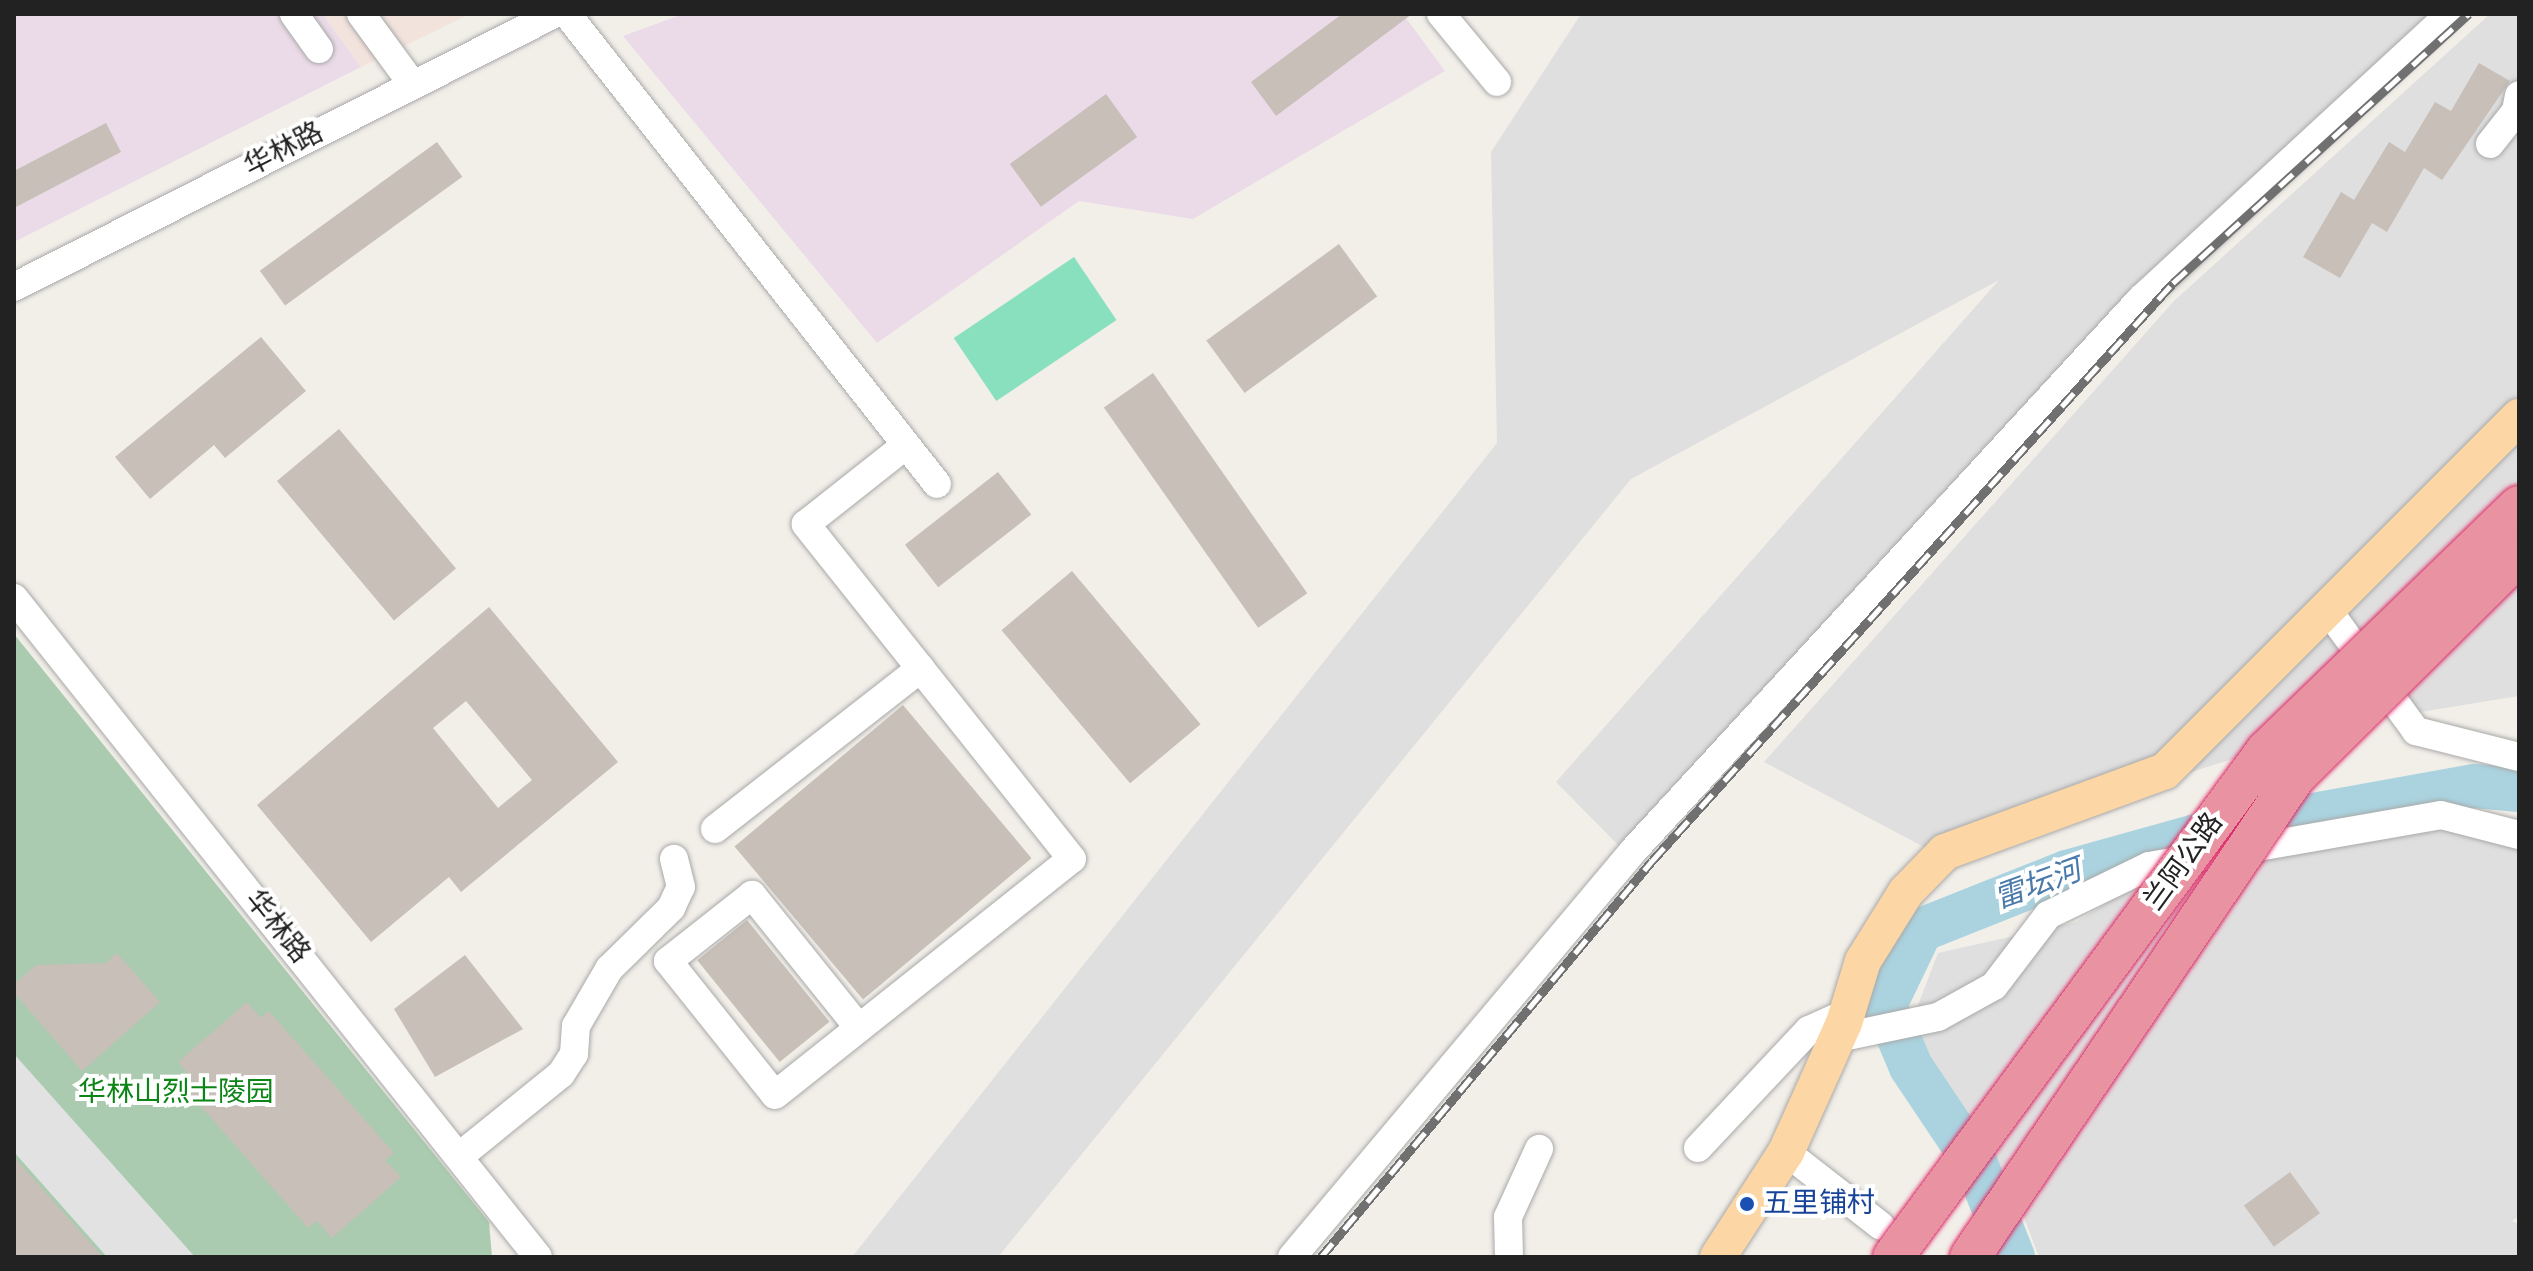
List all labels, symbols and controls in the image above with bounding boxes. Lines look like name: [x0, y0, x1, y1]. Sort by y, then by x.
street label: 华林路: [239, 116, 329, 184]
street label: 兰阿公路: [2137, 807, 2231, 917]
water label: 雷坛河: [1990, 853, 2086, 917]
street label: 华林路: [238, 884, 316, 970]
park label: 华林山烈士陵园: [78, 1076, 274, 1110]
place label: 五里铺村: [1763, 1187, 1875, 1221]
marker: 五里铺村: [1738, 1195, 1756, 1213]

